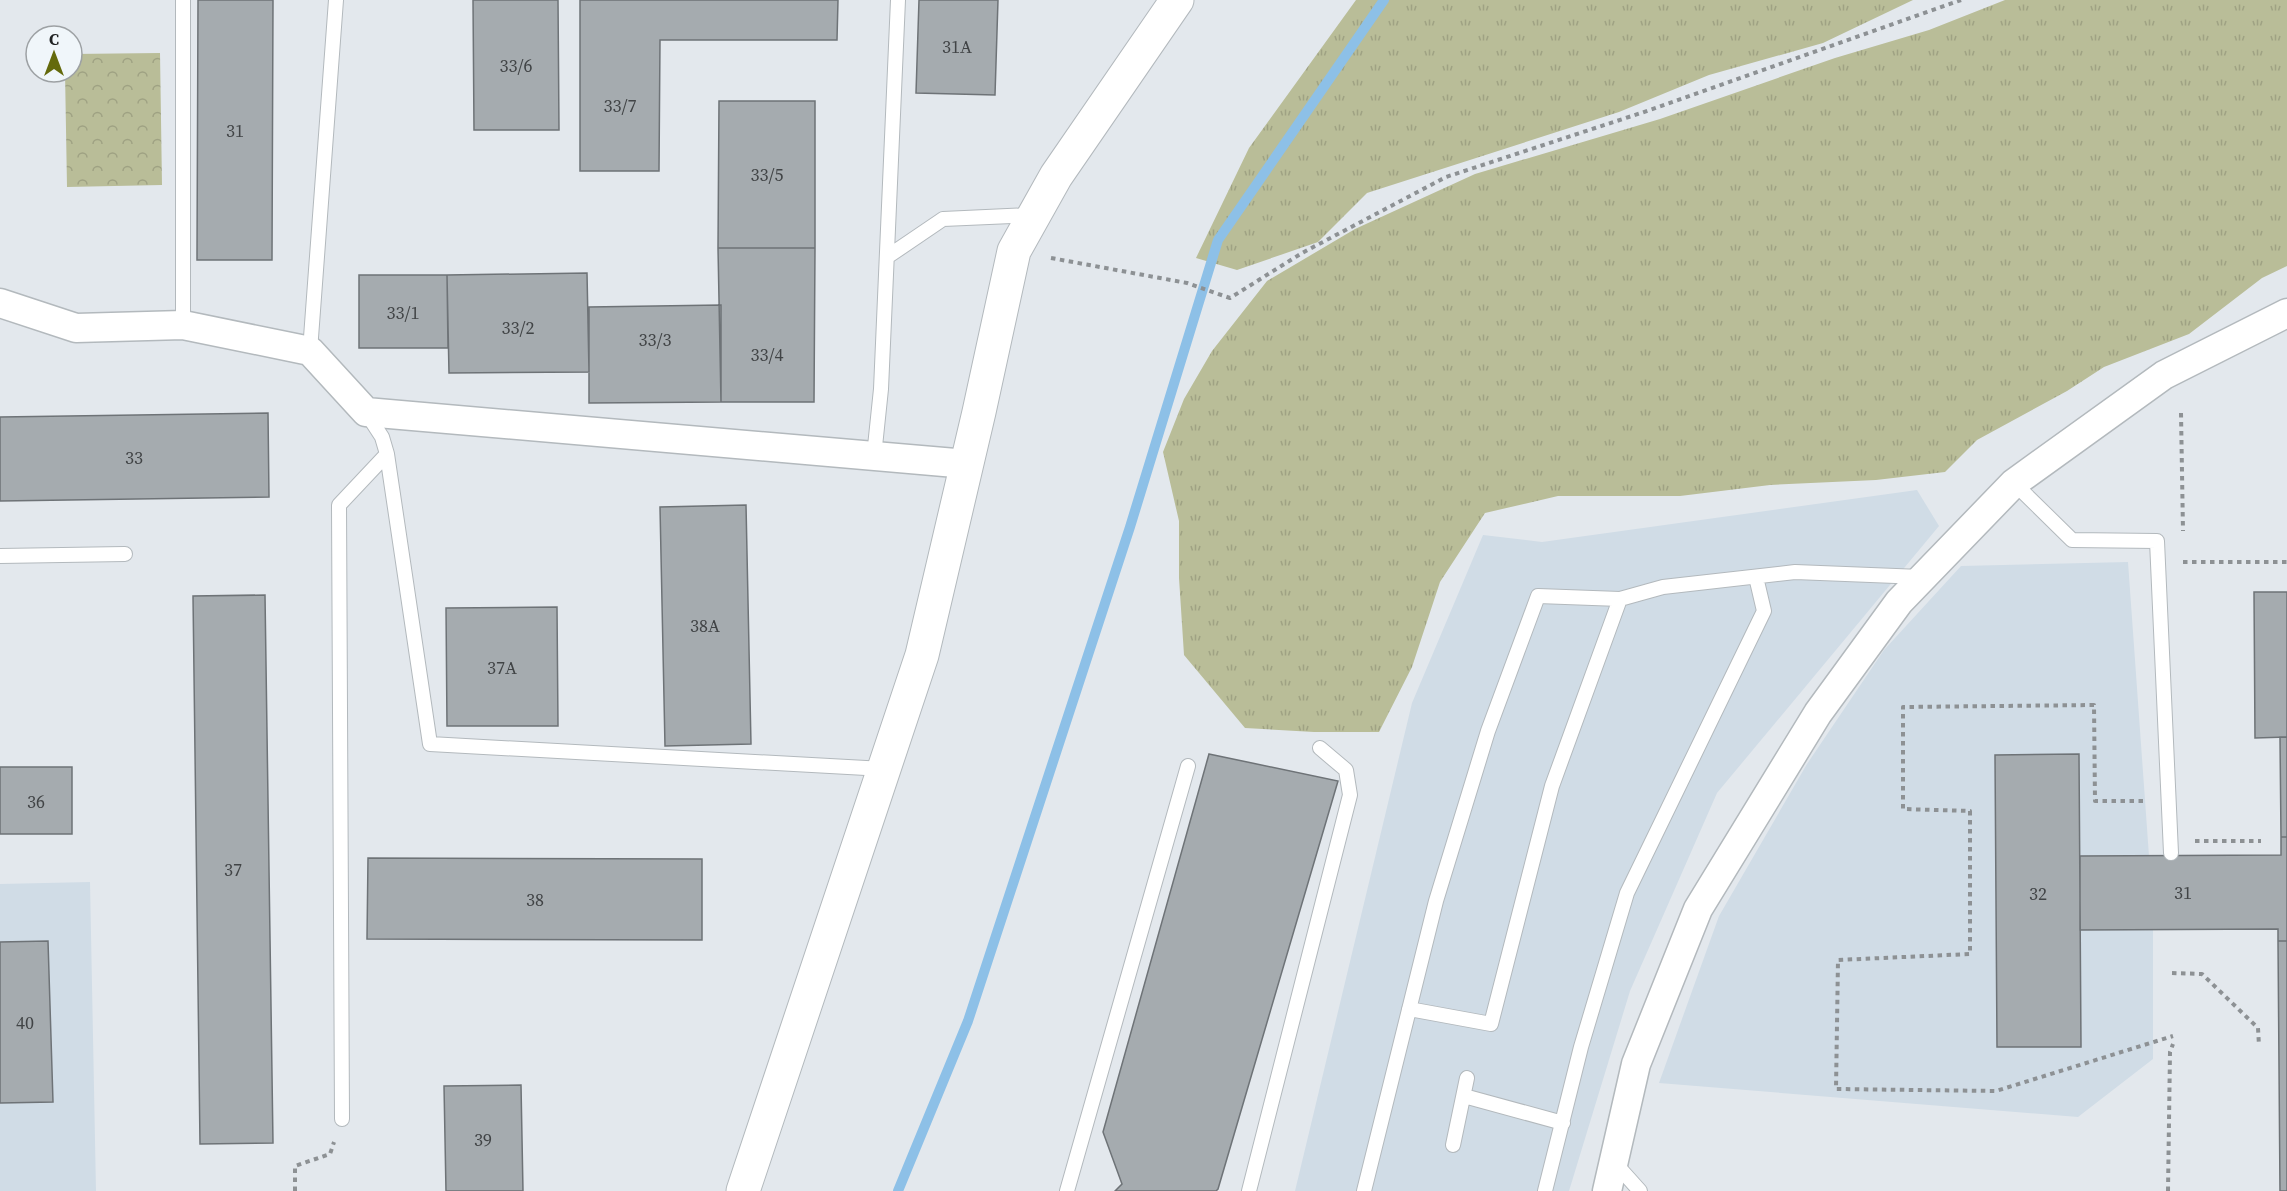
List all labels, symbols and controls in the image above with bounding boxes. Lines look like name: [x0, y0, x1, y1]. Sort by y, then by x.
north arrow: [24, 24, 84, 84]
text: С: [49, 28, 59, 50]
house number: 31А: [942, 34, 972, 59]
house number: 33/6: [500, 53, 532, 78]
house number: 33/7: [604, 93, 636, 118]
house number: 31: [226, 118, 244, 143]
house number: 33/5: [751, 162, 783, 187]
house number: 33/1: [387, 300, 419, 325]
house number: 33/2: [502, 315, 534, 340]
house number: 33/3: [639, 327, 671, 352]
house number: 33/4: [751, 342, 783, 367]
house number: 33: [125, 445, 143, 470]
house number: 38А: [690, 613, 720, 638]
house number: 37А: [487, 655, 517, 680]
house number: 36: [27, 789, 45, 814]
house number: 37: [224, 857, 242, 882]
house number: 31: [2174, 880, 2192, 905]
house number: 32: [2029, 881, 2047, 906]
house number: 38: [526, 887, 544, 912]
house number: 40: [16, 1010, 34, 1035]
house number: 39: [474, 1127, 492, 1152]

